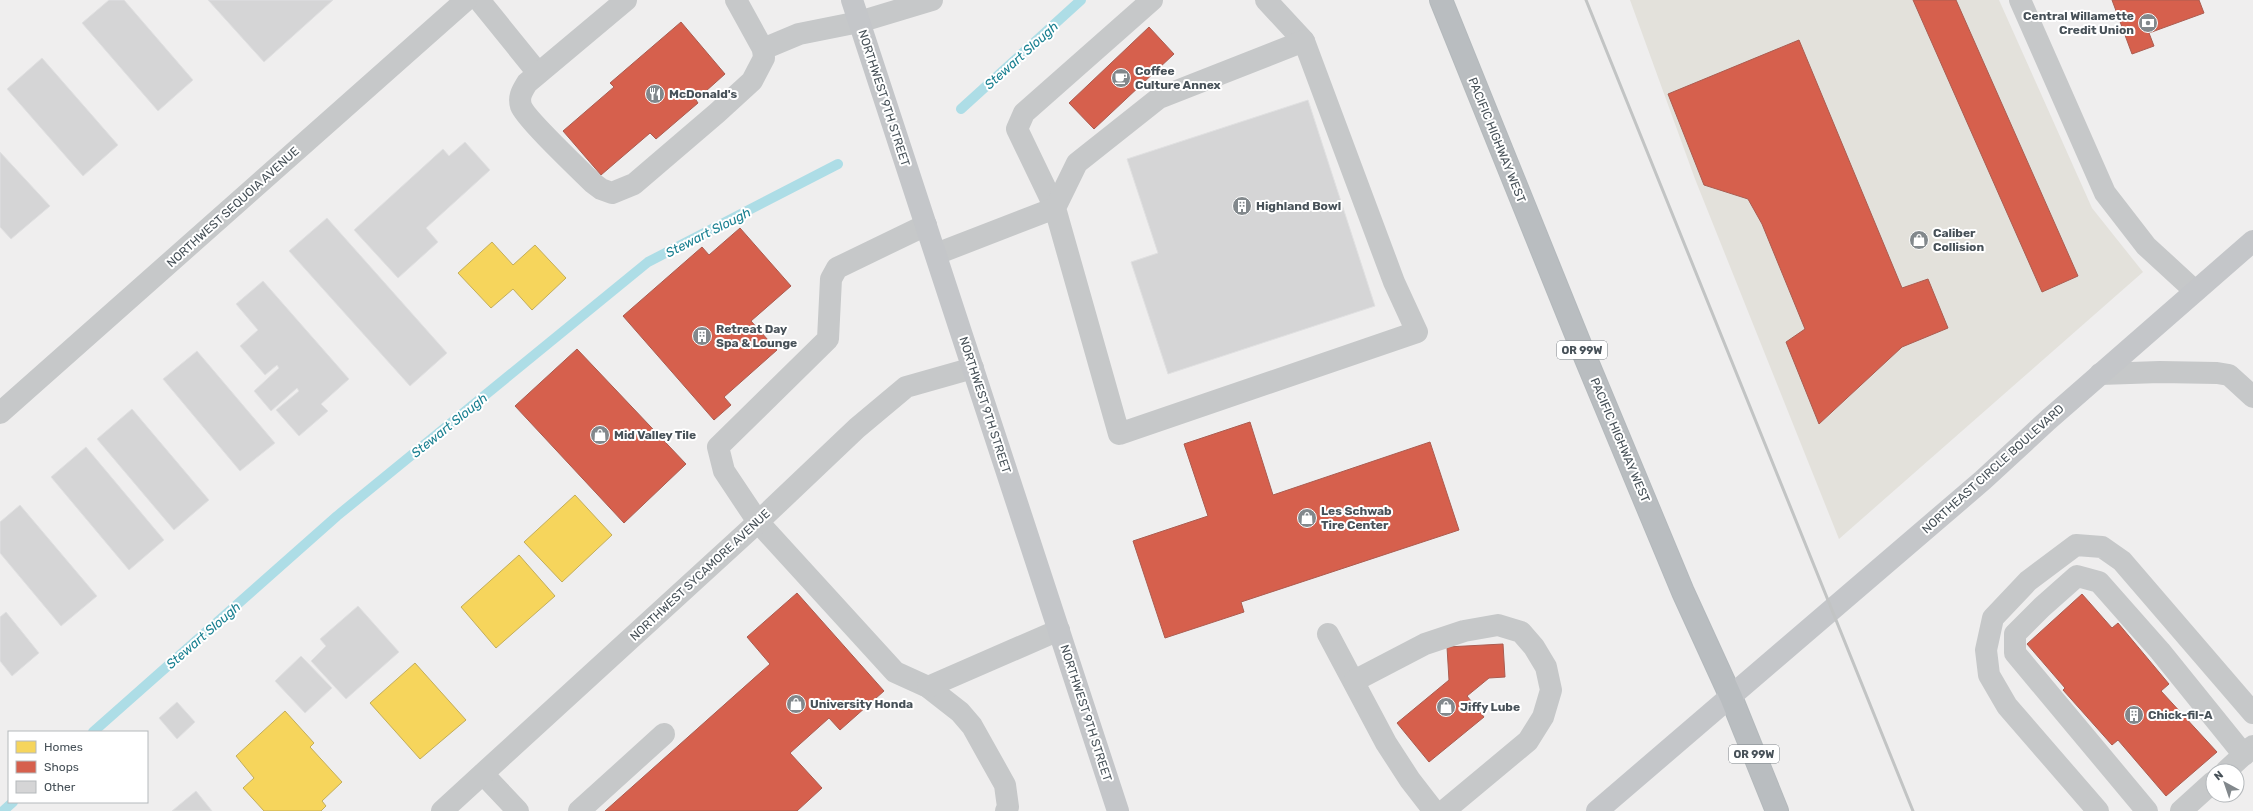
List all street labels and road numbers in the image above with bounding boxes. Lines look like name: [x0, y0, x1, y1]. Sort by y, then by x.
street label: NORTHWEST 9TH STREET: [855, 28, 913, 168]
street label: PACIFIC HIGHWAY WEST: [1465, 75, 1529, 205]
street label: NORTHWEST SEQUOIA AVENUE: [164, 144, 302, 270]
street label: NORTHWEST 9TH STREET: [956, 335, 1014, 475]
road number: OR 99W: [1557, 341, 1607, 359]
street label: PACIFIC HIGHWAY WEST: [1587, 376, 1653, 504]
street label: NORTHEAST CIRCLE BOULEVARD: [1919, 402, 2067, 536]
street label: NORTHWEST SYCAMORE AVENUE: [627, 506, 773, 644]
street label: NORTHWEST 9TH STREET: [1057, 643, 1115, 783]
road number: OR 99W: [1729, 745, 1779, 763]

